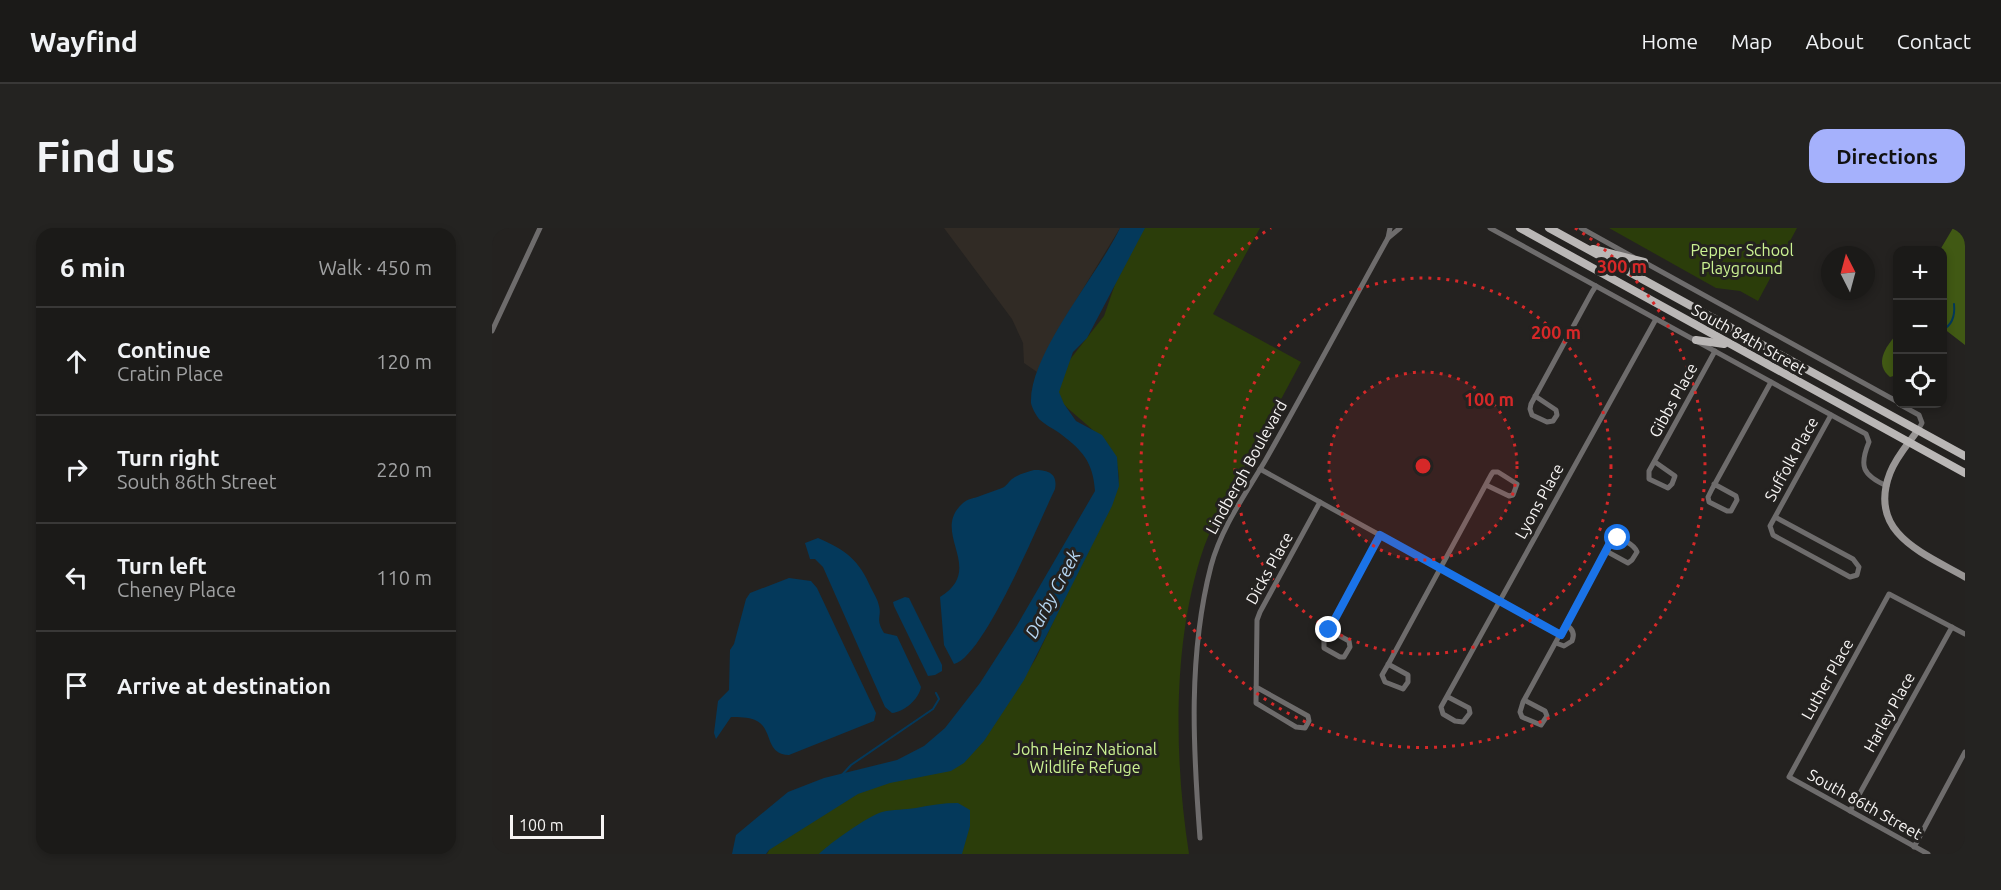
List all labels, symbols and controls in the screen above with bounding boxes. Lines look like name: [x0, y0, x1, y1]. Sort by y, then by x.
text: Wayfind: [30, 26, 138, 57]
text: Home: [1641, 29, 1698, 53]
text: Map: [1731, 29, 1772, 53]
text: About: [1805, 29, 1864, 53]
text: Contact: [1897, 29, 1971, 53]
button: Directions: [1809, 129, 1965, 183]
text: Find us: [36, 133, 175, 180]
park label: Pepper School Playground: [1690, 241, 1794, 277]
north arrow: [1821, 246, 1875, 300]
map controls: [1893, 246, 1947, 408]
button: +: [1893, 246, 1947, 300]
text: 6 min: [60, 253, 126, 282]
text: Walk · 450 m: [319, 256, 432, 279]
text: 300 m: [1597, 256, 1647, 276]
street label: South 84th Street: [1689, 300, 1810, 378]
button: −: [1893, 300, 1947, 354]
text: 200 m: [1531, 322, 1581, 342]
text: Continue: [117, 337, 211, 362]
icon: ahead: [60, 345, 93, 378]
text: 120 m: [376, 350, 432, 373]
button: locate: [1893, 354, 1947, 408]
street label: Gibbs Place: [1645, 360, 1701, 440]
text: Cratin Place: [117, 362, 224, 385]
text: 100 m: [1464, 389, 1514, 409]
street label: Lindbergh Boulevard: [1202, 397, 1290, 537]
street label: Suffolk Place: [1761, 414, 1821, 504]
text: Turn right: [117, 445, 219, 470]
icon: right: [60, 453, 93, 486]
centre of rings: [1413, 456, 1433, 476]
text: 220 m: [376, 458, 432, 481]
street label: Lyons Place: [1511, 460, 1567, 542]
text: South 86th Street: [117, 470, 277, 493]
route start: [1604, 524, 1630, 550]
street label: Dicks Place: [1242, 529, 1296, 607]
water label: Darby Creek: [1020, 545, 1084, 641]
text: Turn left: [117, 553, 207, 578]
icon: left: [60, 561, 93, 594]
text: 110 m: [376, 566, 432, 589]
text: Cheney Place: [117, 578, 236, 601]
route end: [1315, 616, 1341, 642]
street label: Luther Place: [1797, 635, 1857, 723]
icon: arrive: [60, 669, 93, 702]
street label: Harley Place: [1860, 669, 1918, 755]
text: Arrive at destination: [117, 673, 331, 698]
park label: John Heinz National Wildlife Refuge: [1013, 740, 1157, 776]
street label: South 86th Street: [1805, 765, 1926, 843]
scale bar: [510, 812, 604, 840]
text: 100 m: [519, 816, 564, 834]

